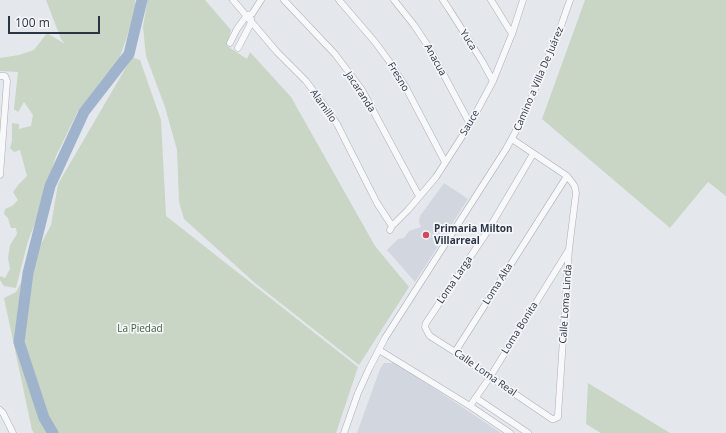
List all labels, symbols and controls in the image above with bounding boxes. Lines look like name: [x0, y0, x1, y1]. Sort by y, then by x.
scale bar: [10, 8, 102, 34]
text: 100 m: [15, 14, 50, 31]
street label: Camino a Villa De Juárez: [512, 25, 566, 133]
street label: Yuca: [457, 27, 479, 53]
street label: Anacua: [421, 42, 449, 78]
street label: Fresno: [385, 60, 411, 94]
street label: Jacaranda: [342, 69, 378, 115]
street label: Alamillo: [307, 87, 339, 125]
street label: Sauce: [458, 108, 482, 138]
place label: Primaria Milton Villarreal: [434, 223, 513, 246]
marker: Primaria Milton Villarreal: [421, 230, 431, 240]
street label: Loma Larga: [435, 254, 475, 306]
street label: Loma Alta: [481, 261, 515, 307]
street label: Calle Loma Linda: [557, 264, 575, 344]
street label: Loma Bonita: [499, 300, 541, 356]
park label: La Piedad: [117, 323, 163, 335]
street label: Calle Loma Real: [451, 347, 519, 399]

